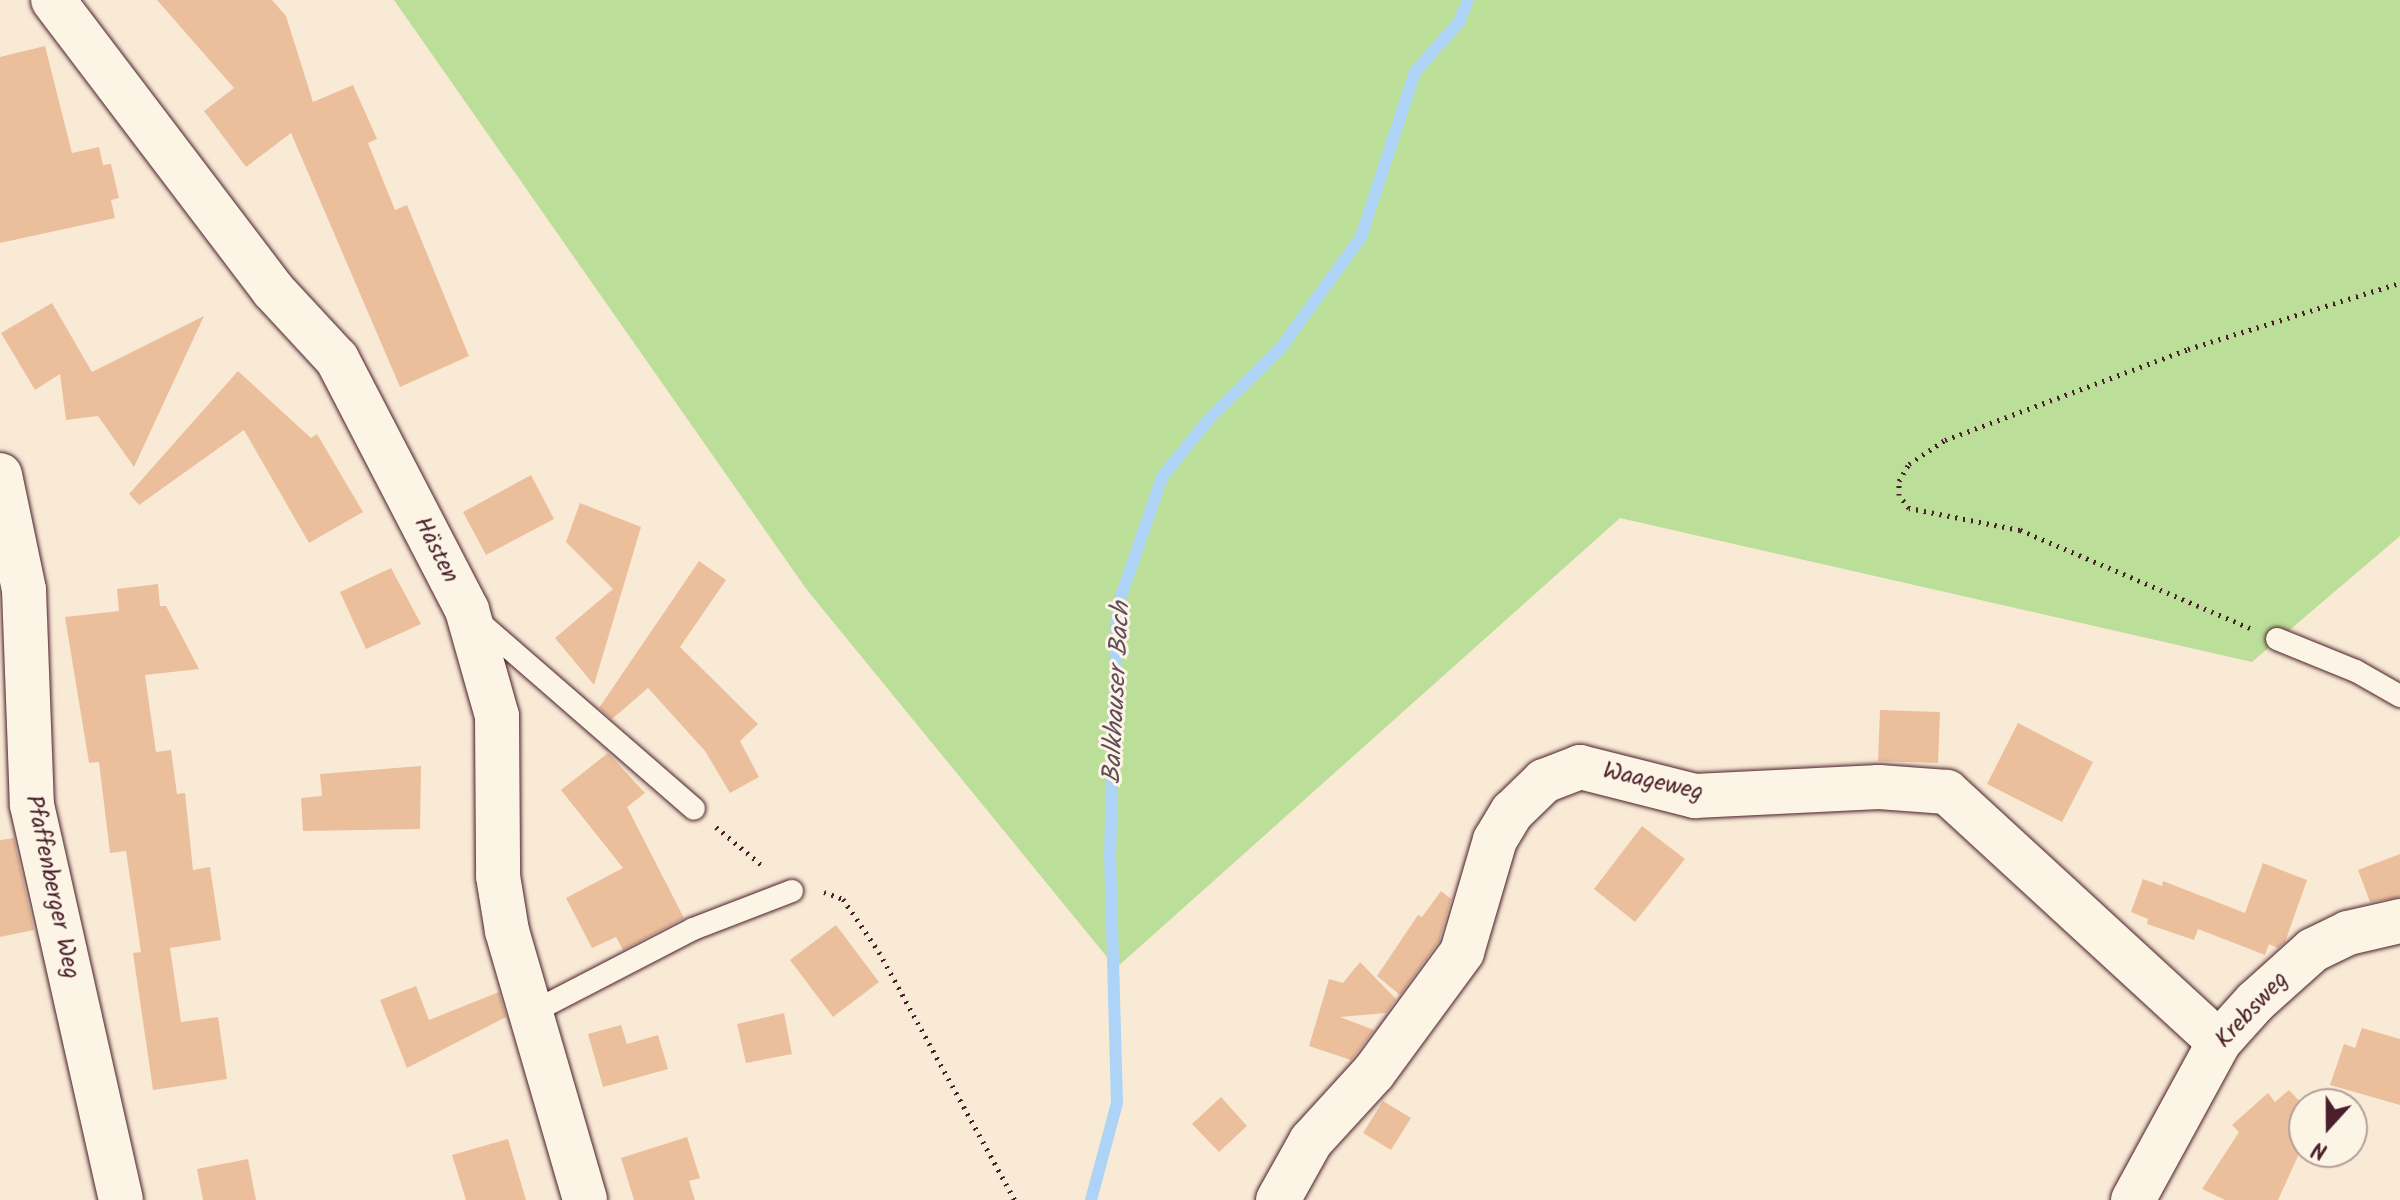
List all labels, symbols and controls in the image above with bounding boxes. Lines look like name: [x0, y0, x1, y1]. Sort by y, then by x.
street label: Hästen: [407, 512, 465, 588]
water label: Balkhauser Bach: [1098, 601, 1138, 785]
street label: Waageweg: [1600, 757, 1706, 807]
street label: Pfaffenberger Weg: [18, 793, 86, 981]
street label: Krebsweg: [2209, 966, 2295, 1054]
north arrow: [2288, 1088, 2368, 1168]
text: N: [2307, 1130, 2333, 1168]

